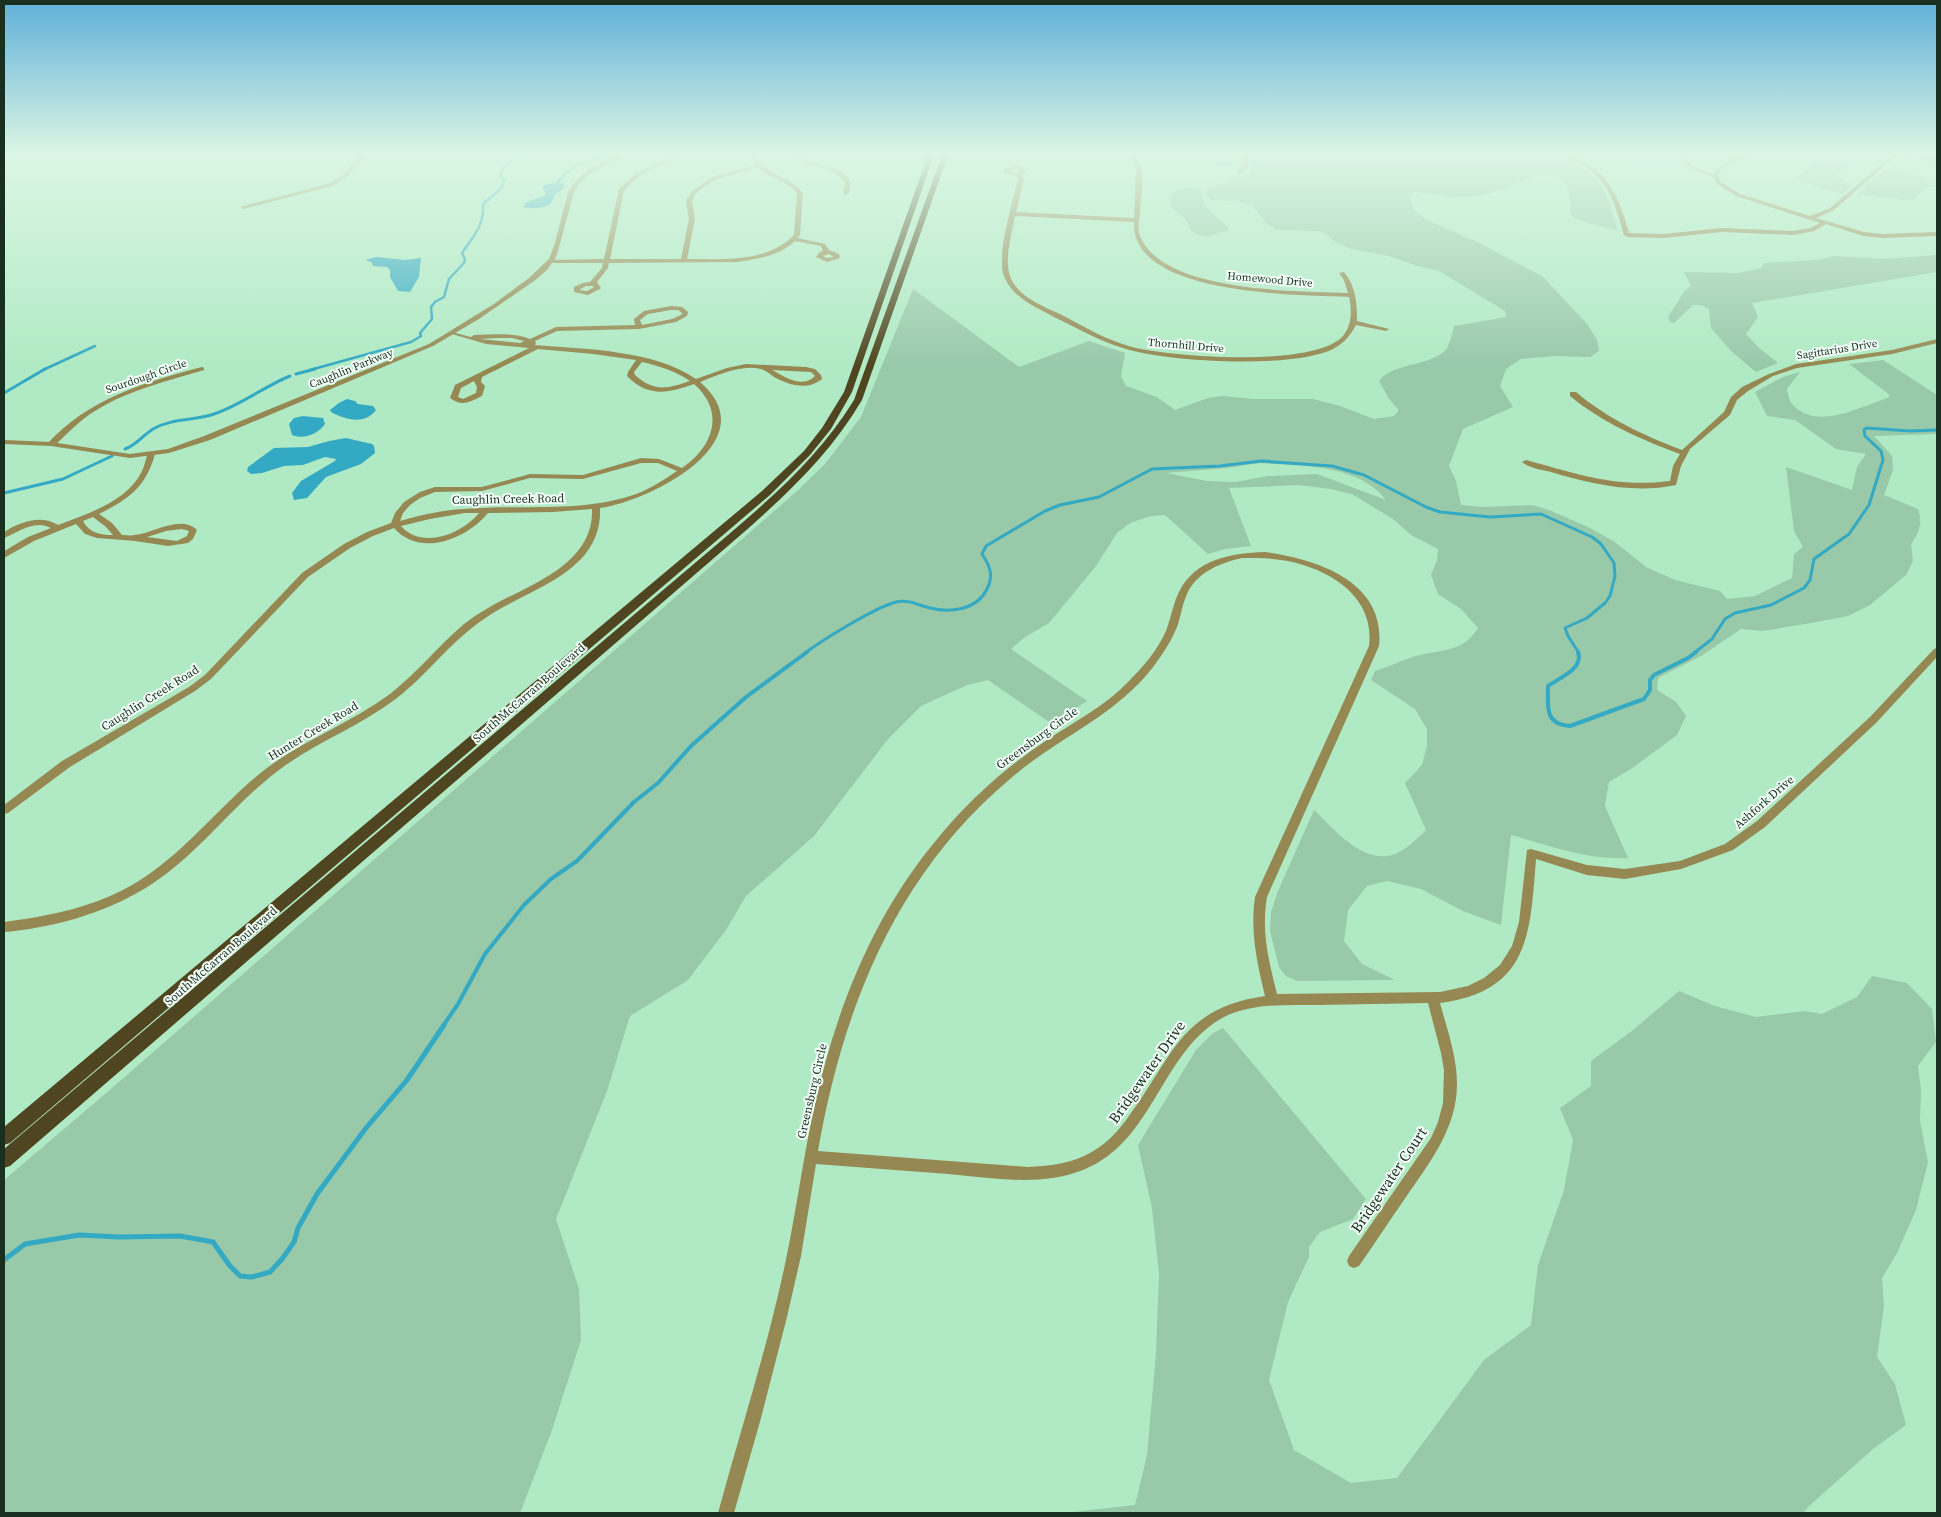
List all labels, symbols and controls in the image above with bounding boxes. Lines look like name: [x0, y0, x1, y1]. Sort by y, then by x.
street label: Homewood Drive: [1227, 268, 1314, 291]
street label: Thornhill Drive: [1147, 335, 1225, 356]
street label: Sagittarius Drive: [1796, 336, 1879, 363]
street label: Caughlin Parkway: [307, 345, 395, 392]
street label: Sourdough Circle: [104, 355, 189, 397]
street label: Caughlin Creek Road: [452, 490, 564, 508]
street label: South McCarran Boulevard: [469, 640, 589, 746]
street label: Caughlin Creek Road: [98, 661, 202, 735]
street label: Hunter Creek Road: [265, 698, 361, 764]
street label: Greensburg Circle: [993, 703, 1081, 773]
street label: Ashfork Drive: [1731, 772, 1797, 832]
street label: South McCarran Boulevard: [161, 903, 281, 1009]
street label: Bridgewater Drive: [1103, 1016, 1190, 1127]
street label: Greensburg Circle: [793, 1042, 831, 1140]
street label: Bridgewater Court: [1346, 1123, 1432, 1236]

